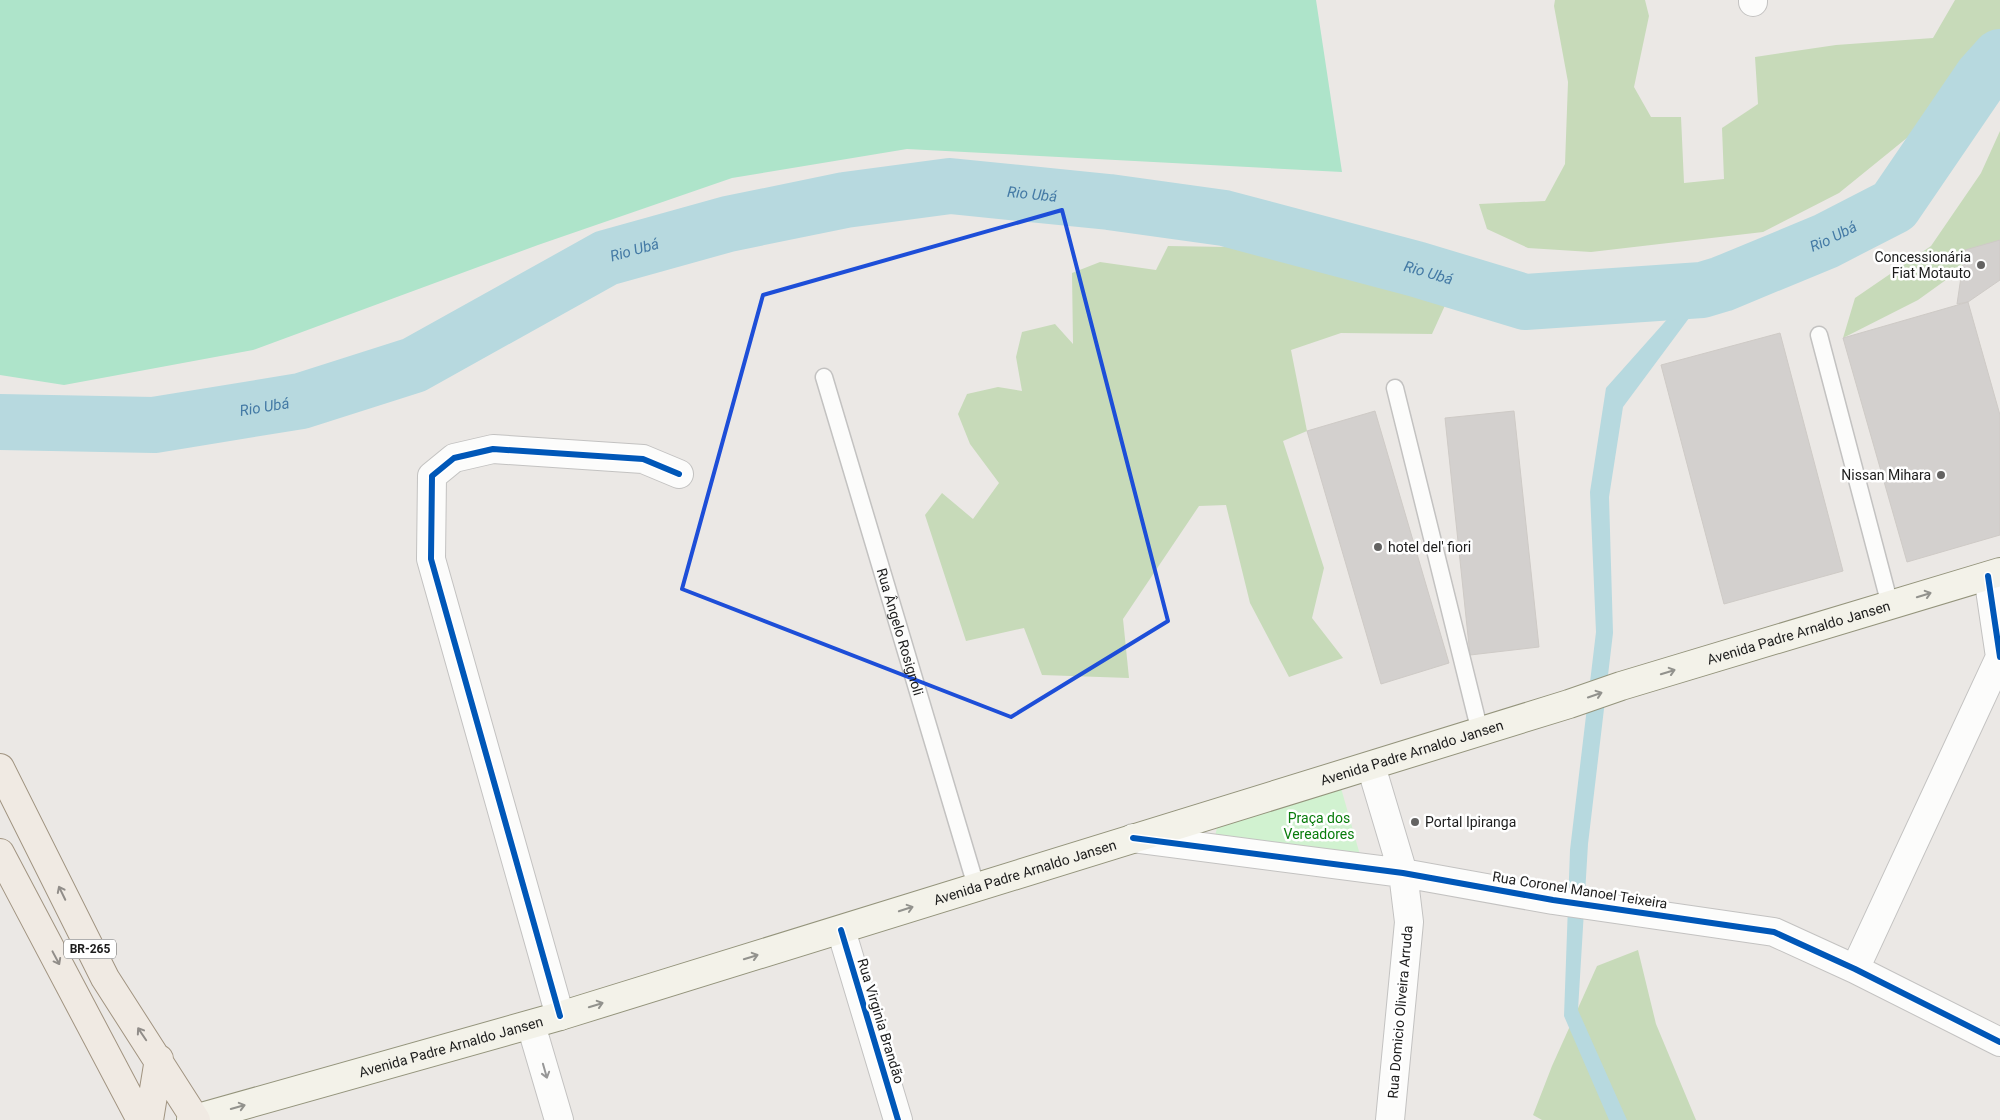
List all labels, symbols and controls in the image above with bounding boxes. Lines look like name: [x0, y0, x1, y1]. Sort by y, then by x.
water label: Rio Ubá: [1006, 183, 1058, 206]
water label: Rio Ubá: [1807, 218, 1860, 256]
water label: Rio Ubá: [608, 235, 661, 265]
place label: Concessionária Fiat Motauto: [1874, 249, 1971, 281]
water label: Rio Ubá: [1402, 257, 1455, 289]
marker: Concessionária Fiat Motauto: [1975, 259, 1987, 271]
water label: Rio Ubá: [238, 394, 291, 420]
place label: Nissan Mihara: [1841, 467, 1931, 483]
marker: Nissan Mihara: [1935, 469, 1947, 481]
place label: hotel del' fiori: [1388, 539, 1471, 555]
marker: hotel del' fiori: [1372, 541, 1384, 553]
street label: Rua Ângelo Rosignoli: [874, 566, 927, 698]
one-way arrow: [1916, 590, 1932, 600]
street label: Avenida Padre Arnaldo Jansen: [1705, 597, 1892, 668]
one-way arrow: [1659, 667, 1675, 677]
one-way arrow: [1587, 690, 1603, 700]
street label: Avenida Padre Arnaldo Jansen: [1318, 717, 1505, 788]
park label: Praça dos Vereadores: [1284, 810, 1354, 842]
place label: Portal Ipiranga: [1425, 814, 1516, 830]
marker: Portal Ipiranga: [1409, 816, 1421, 828]
street label: Avenida Padre Arnaldo Jansen: [932, 836, 1118, 908]
street label: Rua Coronel Manoel Teixeira: [1491, 868, 1669, 912]
one-way arrow: [57, 886, 66, 901]
one-way arrow: [898, 903, 914, 913]
street label: Rua Domicio Oliveira Arruda: [1384, 925, 1416, 1099]
road number: BR-265: [64, 940, 116, 959]
one-way arrow: [51, 950, 61, 964]
one-way arrow: [743, 952, 759, 962]
street label: Rua Virginia Brandão: [854, 957, 908, 1085]
one-way arrow: [588, 999, 604, 1009]
street label: Avenida Padre Arnaldo Jansen: [357, 1013, 545, 1080]
one-way arrow: [137, 1028, 147, 1042]
one-way arrow: [540, 1063, 550, 1079]
one-way arrow: [229, 1101, 245, 1111]

